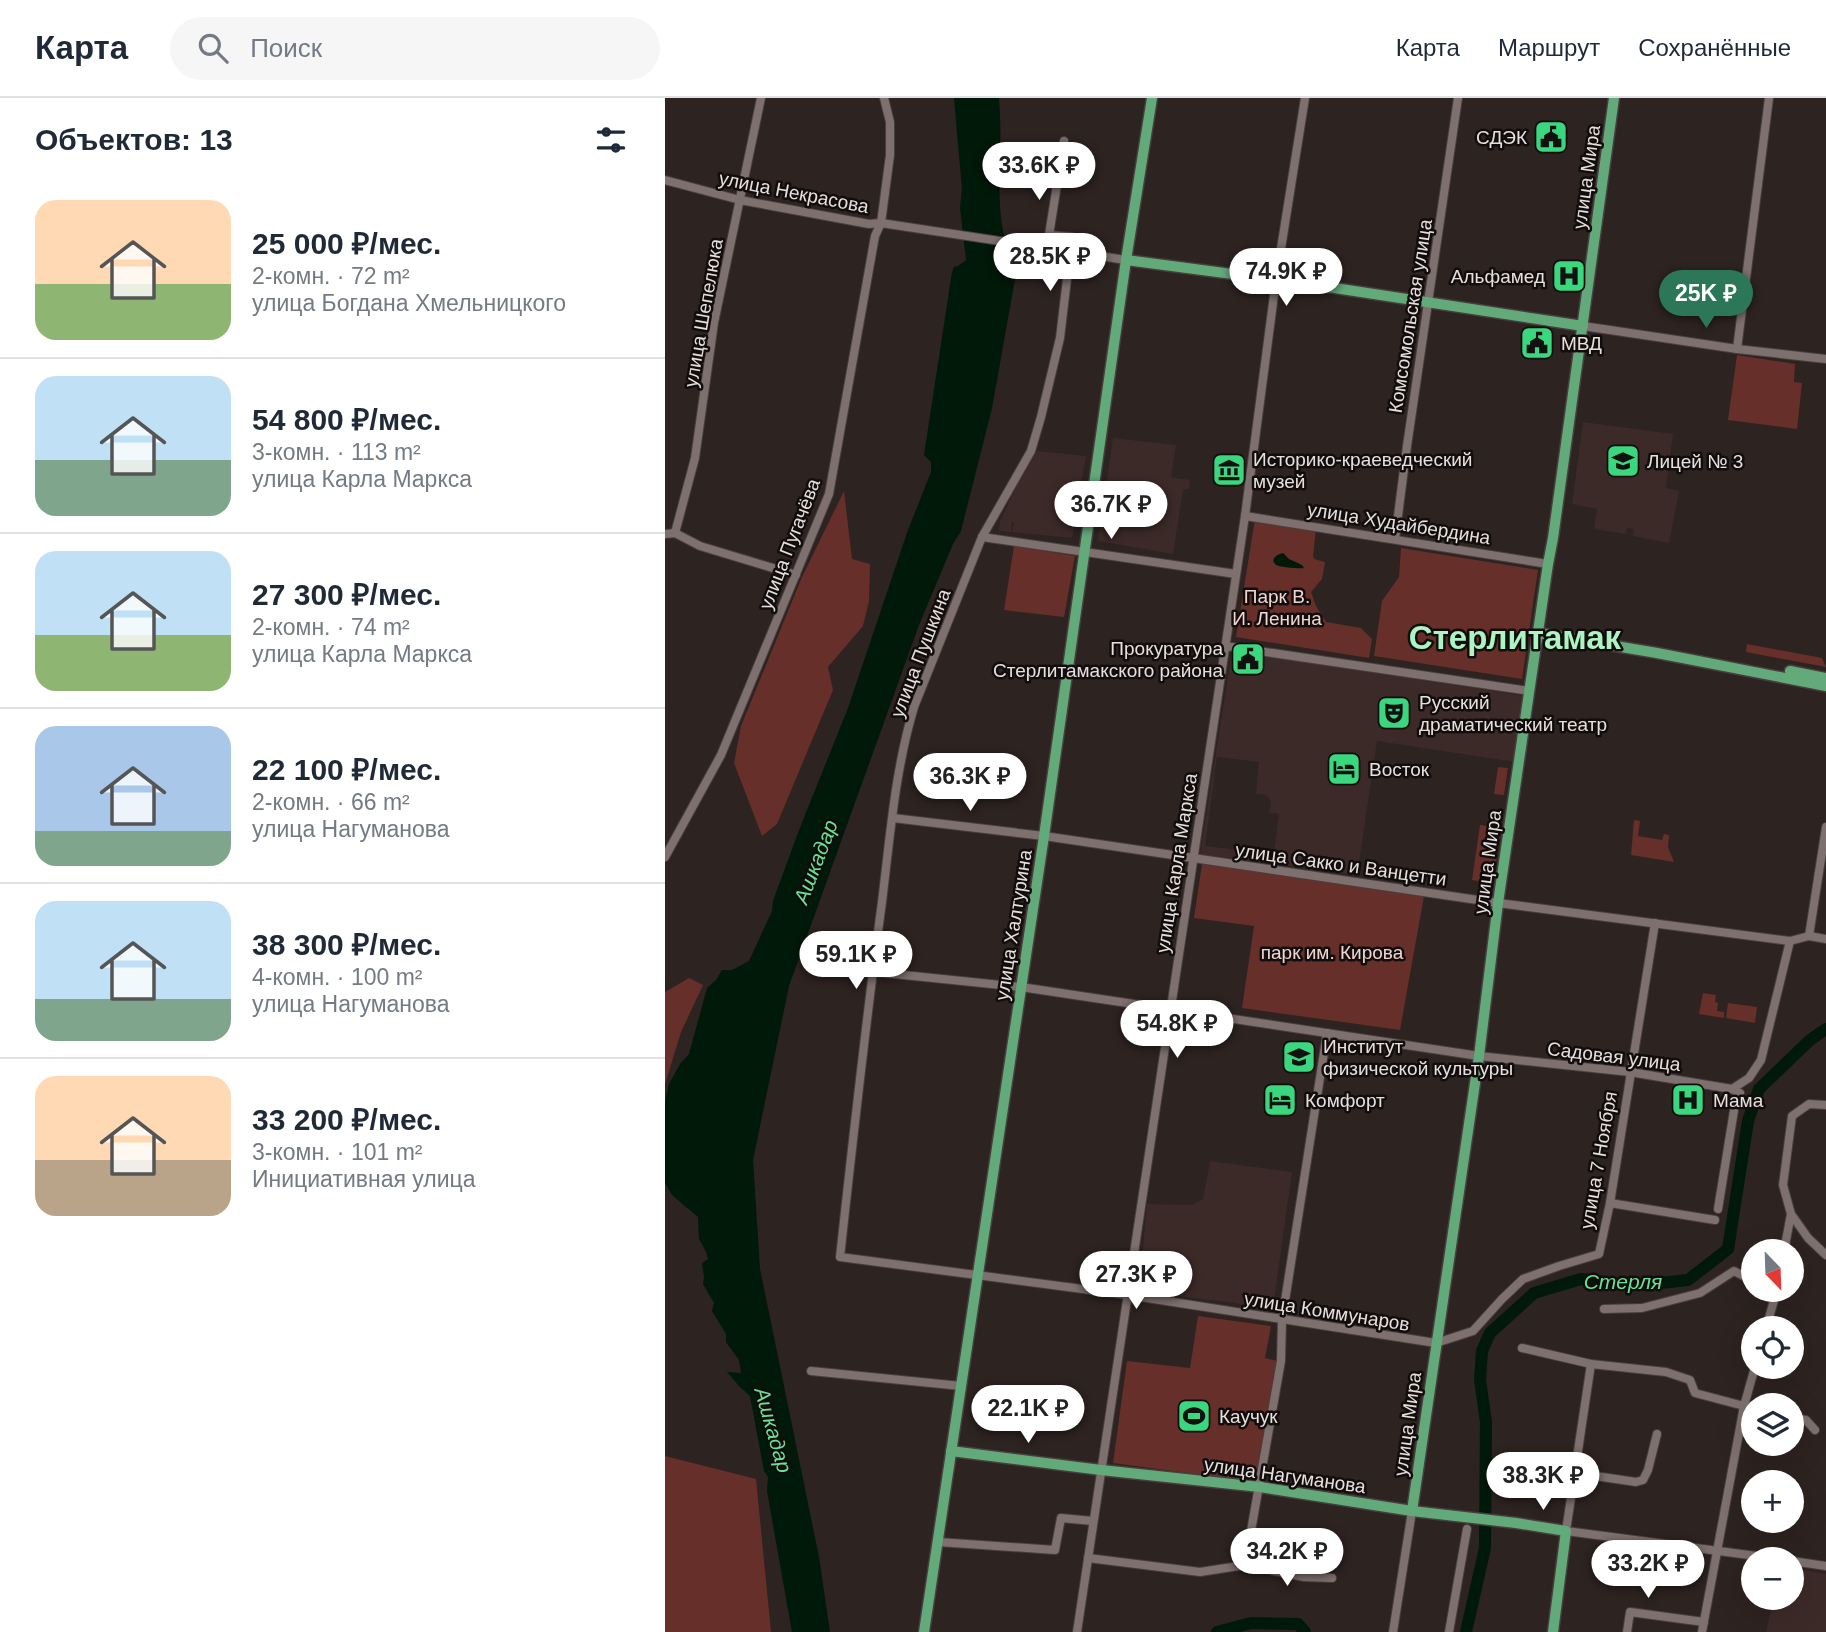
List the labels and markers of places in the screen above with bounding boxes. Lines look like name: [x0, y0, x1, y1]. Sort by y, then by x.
public building icon: СДЭК: [1532, 118, 1570, 156]
place label: СДЭК: [1476, 127, 1527, 148]
pin: 33.6K ₽: [974, 142, 1104, 202]
pin: 28.5K ₽: [985, 234, 1115, 293]
pin: 74.9K ₽: [1221, 248, 1351, 308]
hospital icon: Альфамед: [1550, 257, 1588, 295]
place label: Альфамед: [1451, 266, 1545, 287]
pin: 25K ₽: [1657, 271, 1755, 330]
public building icon: МВД: [1518, 324, 1556, 362]
place label: МВД: [1561, 333, 1602, 354]
school or university icon: Лицей № 3: [1604, 442, 1642, 480]
place label: Историко-краеведческий музей: [1253, 449, 1472, 492]
museum icon: Историко-краеведческий музей: [1210, 451, 1248, 489]
place label: Лицей № 3: [1647, 451, 1743, 472]
pin: 36.7K ₽: [1046, 482, 1176, 541]
place label: Прокуратура Стерлитамакского района: [993, 638, 1223, 681]
public building icon: Прокуратура Стерлитамакского района: [1229, 640, 1267, 678]
place label: Русский драматический театр: [1419, 692, 1607, 735]
theatre icon: Русский драматический театр: [1375, 694, 1413, 732]
hotel icon: Восток: [1325, 750, 1363, 788]
pin: 36.3K ₽: [905, 754, 1035, 813]
place label: Восток: [1369, 759, 1430, 780]
pin: 59.1K ₽: [791, 932, 921, 991]
pin: 54.8K ₽: [1112, 1000, 1242, 1060]
place label: Институт физической культуры: [1323, 1036, 1513, 1079]
school or university icon: Институт физической культуры: [1280, 1038, 1318, 1076]
hotel icon: Комфорт: [1261, 1081, 1299, 1119]
hospital icon: Мама: [1669, 1081, 1707, 1119]
place label: Комфорт: [1305, 1090, 1385, 1111]
place label: Мама: [1713, 1090, 1764, 1111]
pin: 27.3K ₽: [1071, 1252, 1201, 1311]
pin: 22.1K ₽: [963, 1386, 1093, 1445]
sports icon: Каучук: [1175, 1397, 1213, 1435]
place label: Каучук: [1219, 1406, 1278, 1427]
pin: 38.3K ₽: [1478, 1452, 1608, 1512]
pin: 34.2K ₽: [1222, 1528, 1352, 1588]
pin: 33.2K ₽: [1583, 1540, 1713, 1600]

